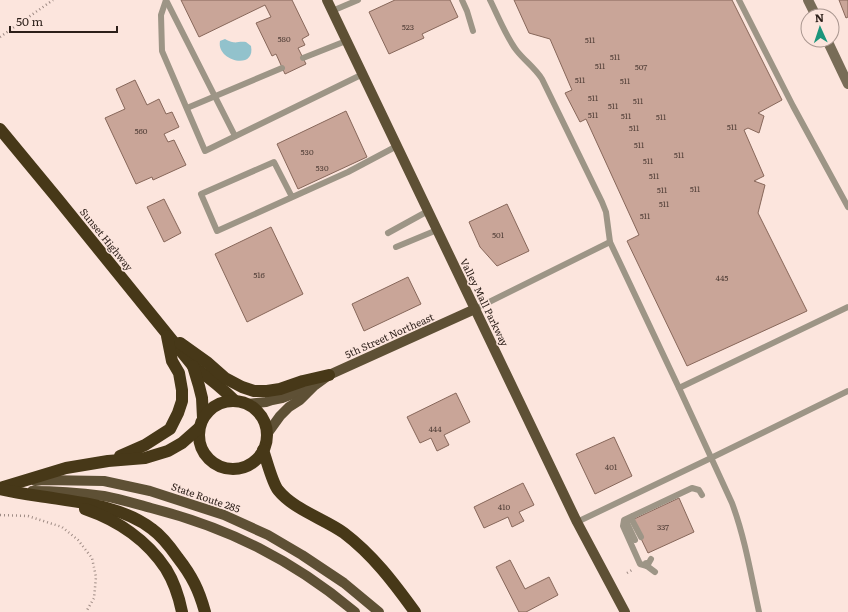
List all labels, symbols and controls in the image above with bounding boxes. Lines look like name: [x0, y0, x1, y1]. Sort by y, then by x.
scale bar: [10, 8, 117, 34]
north arrow: [800, 8, 840, 48]
text: N: [814, 9, 824, 25]
text: 50 m: [16, 12, 43, 30]
house number: 523: [402, 21, 414, 32]
house number: 580: [277, 33, 291, 44]
house number: 511: [585, 34, 596, 45]
house number: 511: [610, 51, 621, 62]
house number: 511: [595, 60, 606, 71]
house number: 507: [635, 61, 647, 72]
house number: 511: [575, 74, 586, 85]
house number: 511: [620, 75, 631, 86]
house number: 511: [588, 92, 599, 103]
house number: 511: [633, 95, 644, 106]
house number: 511: [608, 100, 619, 111]
house number: 511: [588, 109, 599, 120]
house number: 511: [621, 110, 632, 121]
house number: 511: [656, 111, 667, 122]
house number: 511: [727, 121, 738, 132]
house number: 511: [629, 122, 640, 133]
house number: 560: [135, 125, 148, 136]
house number: 511: [634, 139, 645, 150]
house number: 530: [300, 146, 314, 157]
house number: 511: [674, 149, 685, 160]
house number: 511: [643, 155, 654, 166]
house number: 530: [315, 162, 329, 173]
house number: 511: [649, 170, 660, 181]
house number: 511: [690, 183, 701, 194]
house number: 511: [657, 184, 668, 195]
house number: 511: [659, 198, 670, 209]
street label: Sunset Highway: [77, 204, 137, 274]
house number: 511: [640, 210, 651, 221]
house number: 501: [492, 229, 505, 240]
street label: Valley Mall Parkway: [457, 255, 513, 349]
house number: 516: [253, 269, 266, 280]
house number: 445: [716, 272, 728, 283]
street label: 5th Street Northeast: [342, 309, 436, 361]
house number: 444: [428, 423, 442, 434]
house number: 401: [605, 461, 618, 472]
street label: State Route 285: [170, 478, 242, 516]
house number: 410: [498, 501, 511, 512]
house number: 337: [657, 521, 669, 532]

